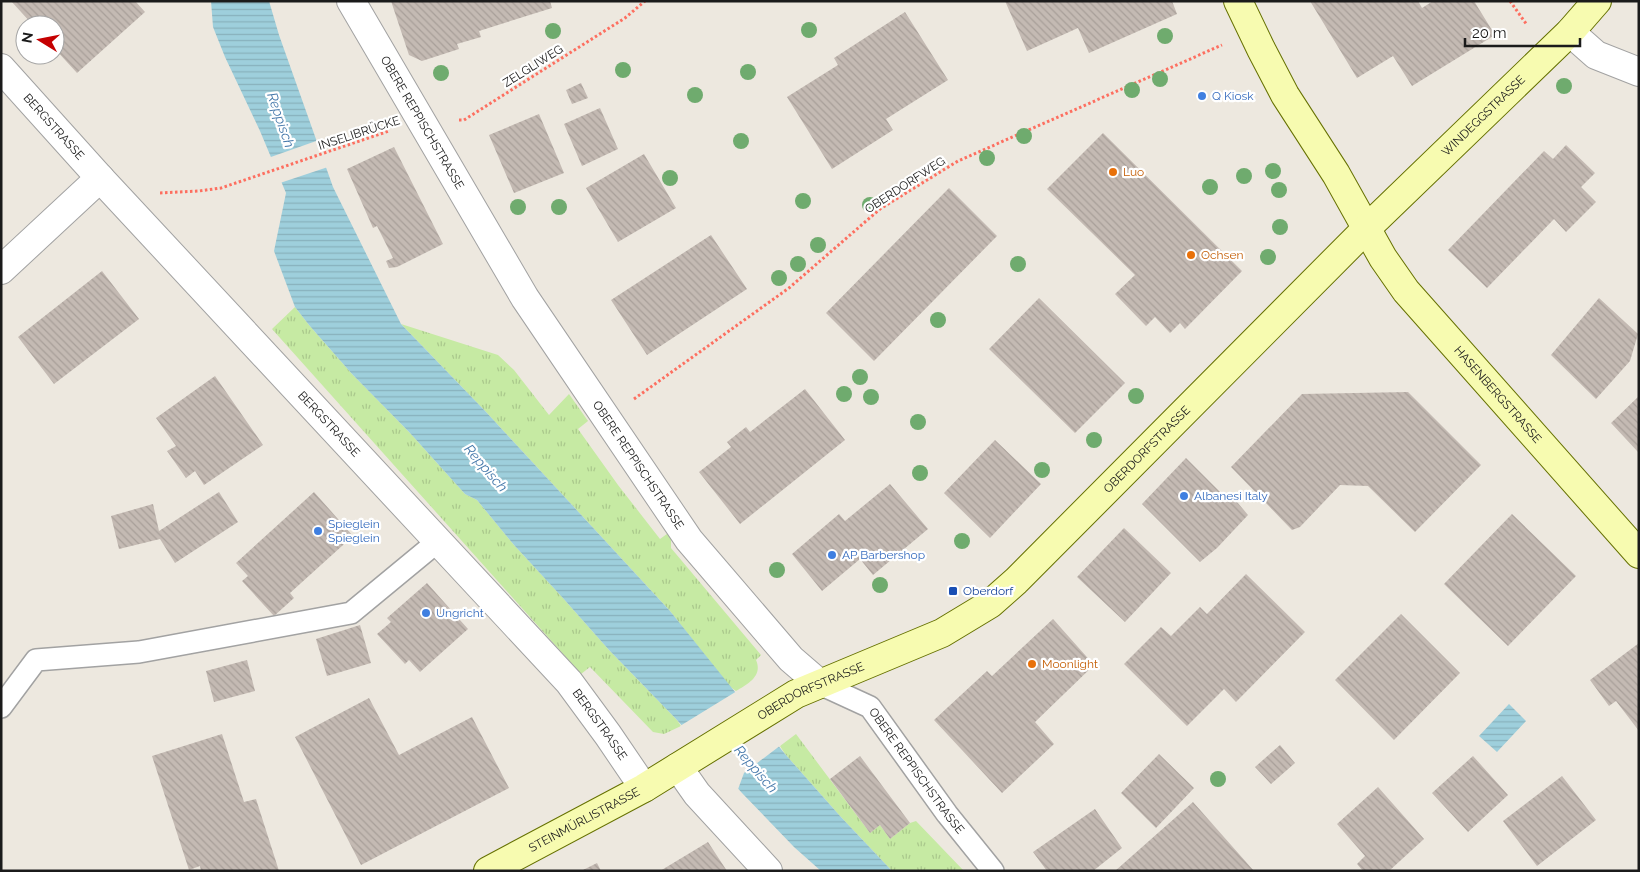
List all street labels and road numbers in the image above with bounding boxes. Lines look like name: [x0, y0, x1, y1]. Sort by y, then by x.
street label: ZELGLIWEG: [500, 42, 566, 90]
street label: OBERE REPPISCHSTRASSE: [378, 53, 467, 192]
street label: WINDEGGSTRASSE: [1439, 72, 1528, 159]
street label: BERGSTRASSE: [21, 91, 87, 163]
street label: INSELIBRÜCKE: [316, 113, 402, 153]
street label: OBERDORFWEG: [862, 154, 948, 216]
street label: HASENBERGSTRASSE: [1451, 343, 1544, 446]
street label: BERGSTRASSE: [295, 388, 363, 460]
street label: OBERE REPPISCHSTRASSE: [590, 398, 687, 532]
street label: OBERDORFSTRASSE: [1101, 403, 1193, 496]
street label: OBERDORFSTRASSE: [755, 659, 866, 723]
street label: BERGSTRASSE: [570, 686, 630, 763]
street label: OBERE REPPISCHSTRASSE: [866, 705, 967, 837]
street label: STEINMÜRLISTRASSE: [526, 785, 642, 855]

